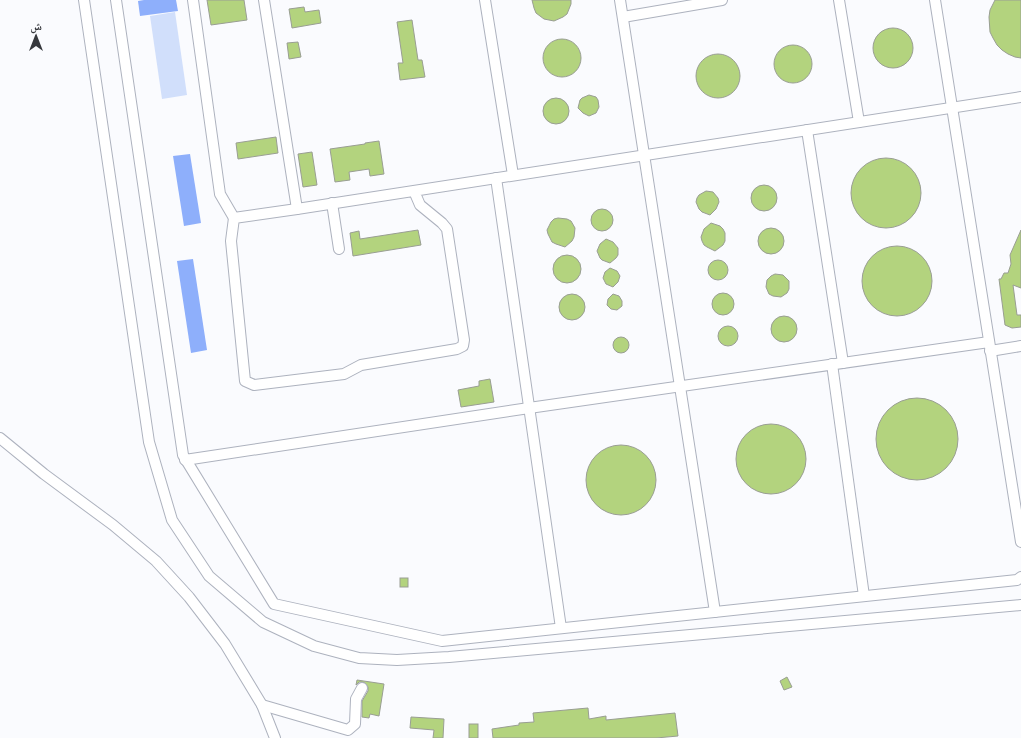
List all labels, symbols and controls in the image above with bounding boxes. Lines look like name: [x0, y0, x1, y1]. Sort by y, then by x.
north arrow: [16, 16, 56, 56]
text: ش: [30, 19, 42, 34]

